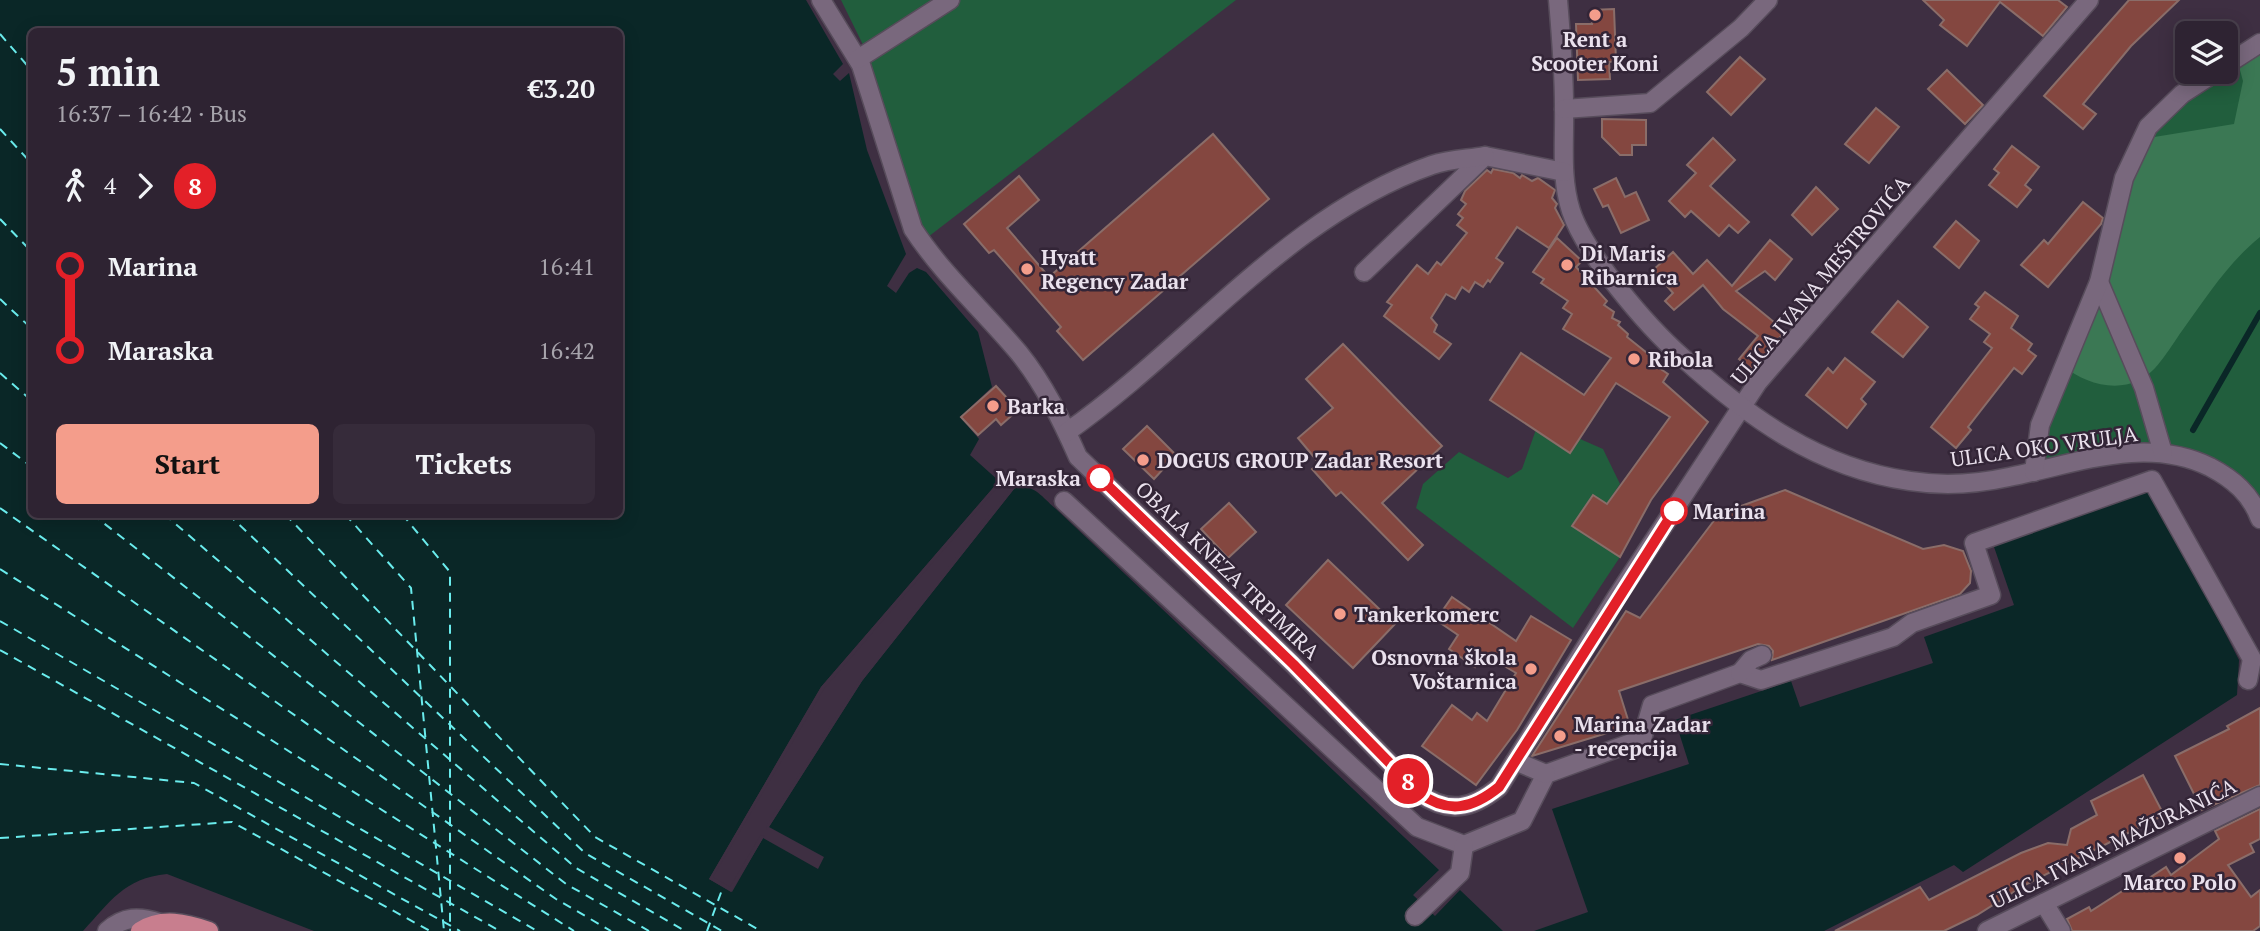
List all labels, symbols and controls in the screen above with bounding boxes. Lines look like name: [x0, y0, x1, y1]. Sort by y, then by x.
marker: Rent a Scooter Koni: [1587, 7, 1603, 23]
map controls: [2175, 21, 2238, 84]
button: layers: [2175, 21, 2238, 84]
place label: Rent a Scooter Koni: [1531, 25, 1659, 77]
text: 5 min: [56, 47, 160, 97]
text: €3.20: [529, 71, 595, 105]
text: 16:37 – 16:42 · Bus: [56, 98, 247, 129]
icon: walk: [56, 167, 94, 205]
icon: forward: [126, 167, 164, 205]
street label: ULICA IVANA MEŠTROVIĆA: [1724, 169, 1916, 390]
text: 4: [104, 170, 116, 201]
text: 8: [188, 170, 202, 202]
place label: Di Maris Ribarnica: [1581, 239, 1678, 291]
place label: Hyatt Regency Zadar: [1041, 243, 1188, 295]
text: Marina: [108, 249, 198, 283]
text: 16:41: [538, 251, 595, 282]
marker: Di Maris Ribarnica: [1559, 257, 1575, 273]
marker: Hyatt Regency Zadar: [1019, 261, 1035, 277]
text: Maraska: [108, 333, 214, 367]
text: 16:42: [538, 335, 595, 366]
place label: Ribola: [1648, 345, 1713, 373]
marker: Ribola: [1626, 351, 1642, 367]
place label: Barka: [1007, 392, 1066, 420]
marker: Barka: [985, 398, 1001, 414]
street label: ULICA OKO VRULJA: [1949, 419, 2140, 473]
button: Start: [56, 424, 319, 504]
button: Tickets: [333, 424, 595, 504]
place label: DOGUS GROUP Zadar Resort: [1157, 446, 1444, 474]
marker: DOGUS GROUP Zadar Resort: [1135, 452, 1151, 468]
place label: Maraska: [996, 464, 1081, 492]
marker: Maraska: [1087, 465, 1113, 491]
street label: OBALA KNEZA TRPIMIRA: [1130, 475, 1327, 666]
place label: Marina: [1693, 497, 1766, 525]
marker: Marina: [1661, 498, 1687, 524]
place label: Tankerkomerc: [1354, 600, 1499, 628]
marker: Tankerkomerc: [1332, 606, 1348, 622]
place label: Osnovna škola Voštarnica: [1371, 643, 1517, 695]
marker: Osnovna škola Voštarnica: [1523, 661, 1539, 677]
place label: Marina Zadar - recepcija: [1574, 710, 1710, 762]
marker: Marina Zadar - recepcija: [1552, 728, 1568, 744]
line badge: 8: [1385, 758, 1431, 804]
text: 8: [1401, 765, 1415, 797]
street label: ULICA IVANA MAŽURANIĆA: [1985, 771, 2241, 915]
marker: Marco Polo: [2172, 850, 2188, 866]
place label: Marco Polo: [2123, 868, 2237, 896]

